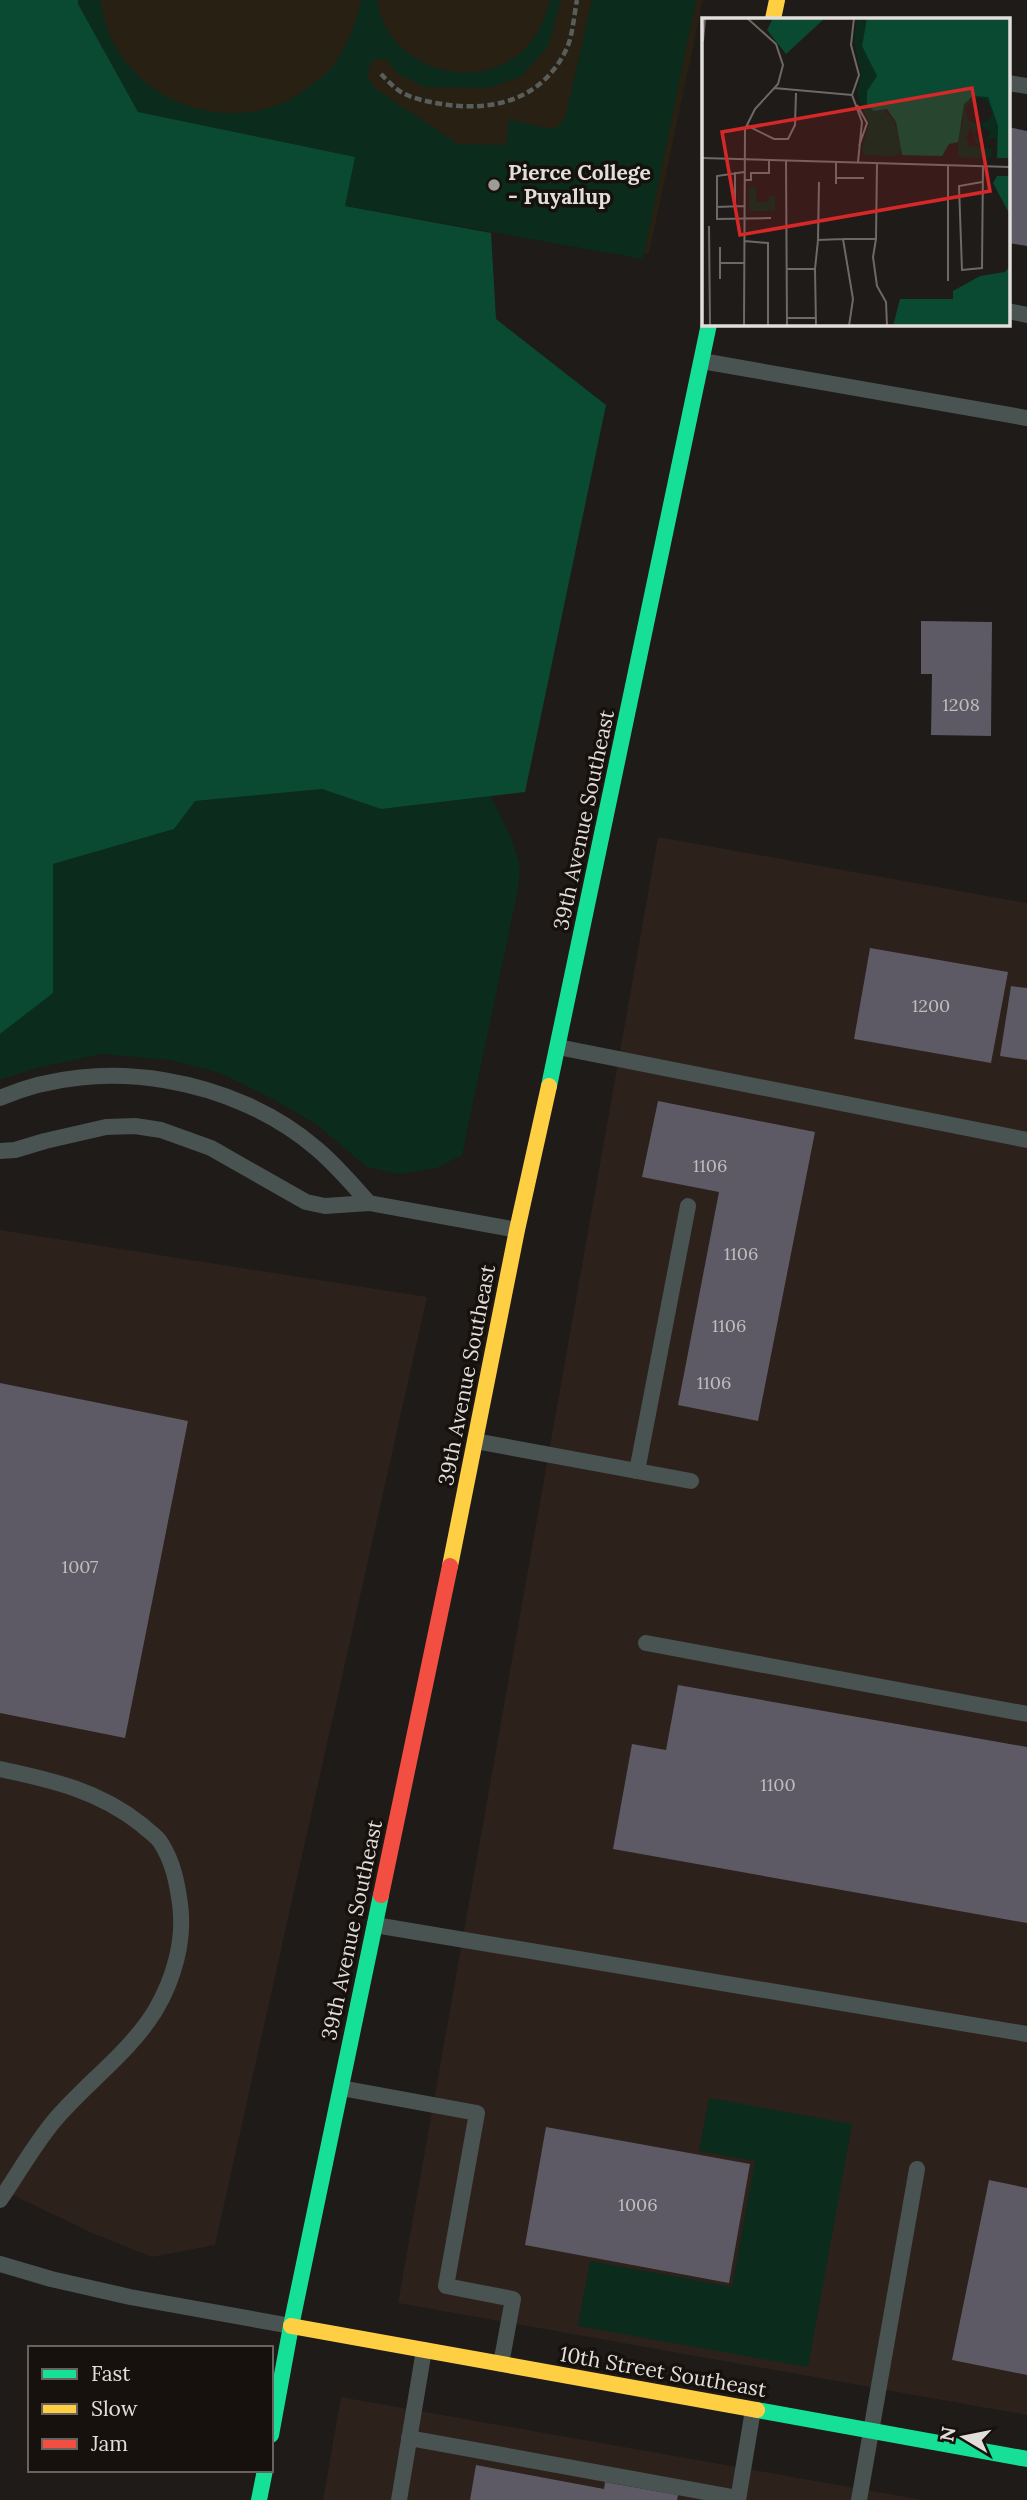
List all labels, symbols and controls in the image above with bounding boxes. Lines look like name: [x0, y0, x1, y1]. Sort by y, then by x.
inset map: [702, 18, 1010, 326]
place label: Pierce College - Puyallup: [508, 159, 651, 210]
marker: Pierce College - Puyallup: [486, 177, 502, 193]
house number: 1208: [942, 693, 980, 716]
street label: 39th Avenue Southeast: [547, 707, 620, 932]
house number: 1200: [912, 994, 950, 1017]
house number: 1106: [693, 1154, 727, 1177]
house number: 1106: [724, 1242, 758, 1265]
street label: 39th Avenue Southeast: [432, 1261, 501, 1488]
house number: 1106: [712, 1314, 746, 1337]
house number: 1106: [697, 1371, 731, 1394]
house number: 1007: [62, 1555, 98, 1578]
house number: 1100: [760, 1773, 796, 1796]
street label: 39th Avenue Southeast: [315, 1817, 388, 2042]
house number: 1006: [618, 2193, 658, 2216]
street label: 10th Street Southeast: [558, 2340, 769, 2403]
legend: [28, 2346, 273, 2472]
text: Fast: [91, 2360, 131, 2387]
text: Slow: [91, 2395, 138, 2422]
north arrow: [929, 2402, 999, 2472]
text: N: [934, 2424, 960, 2443]
text: Jam: [90, 2430, 128, 2457]

